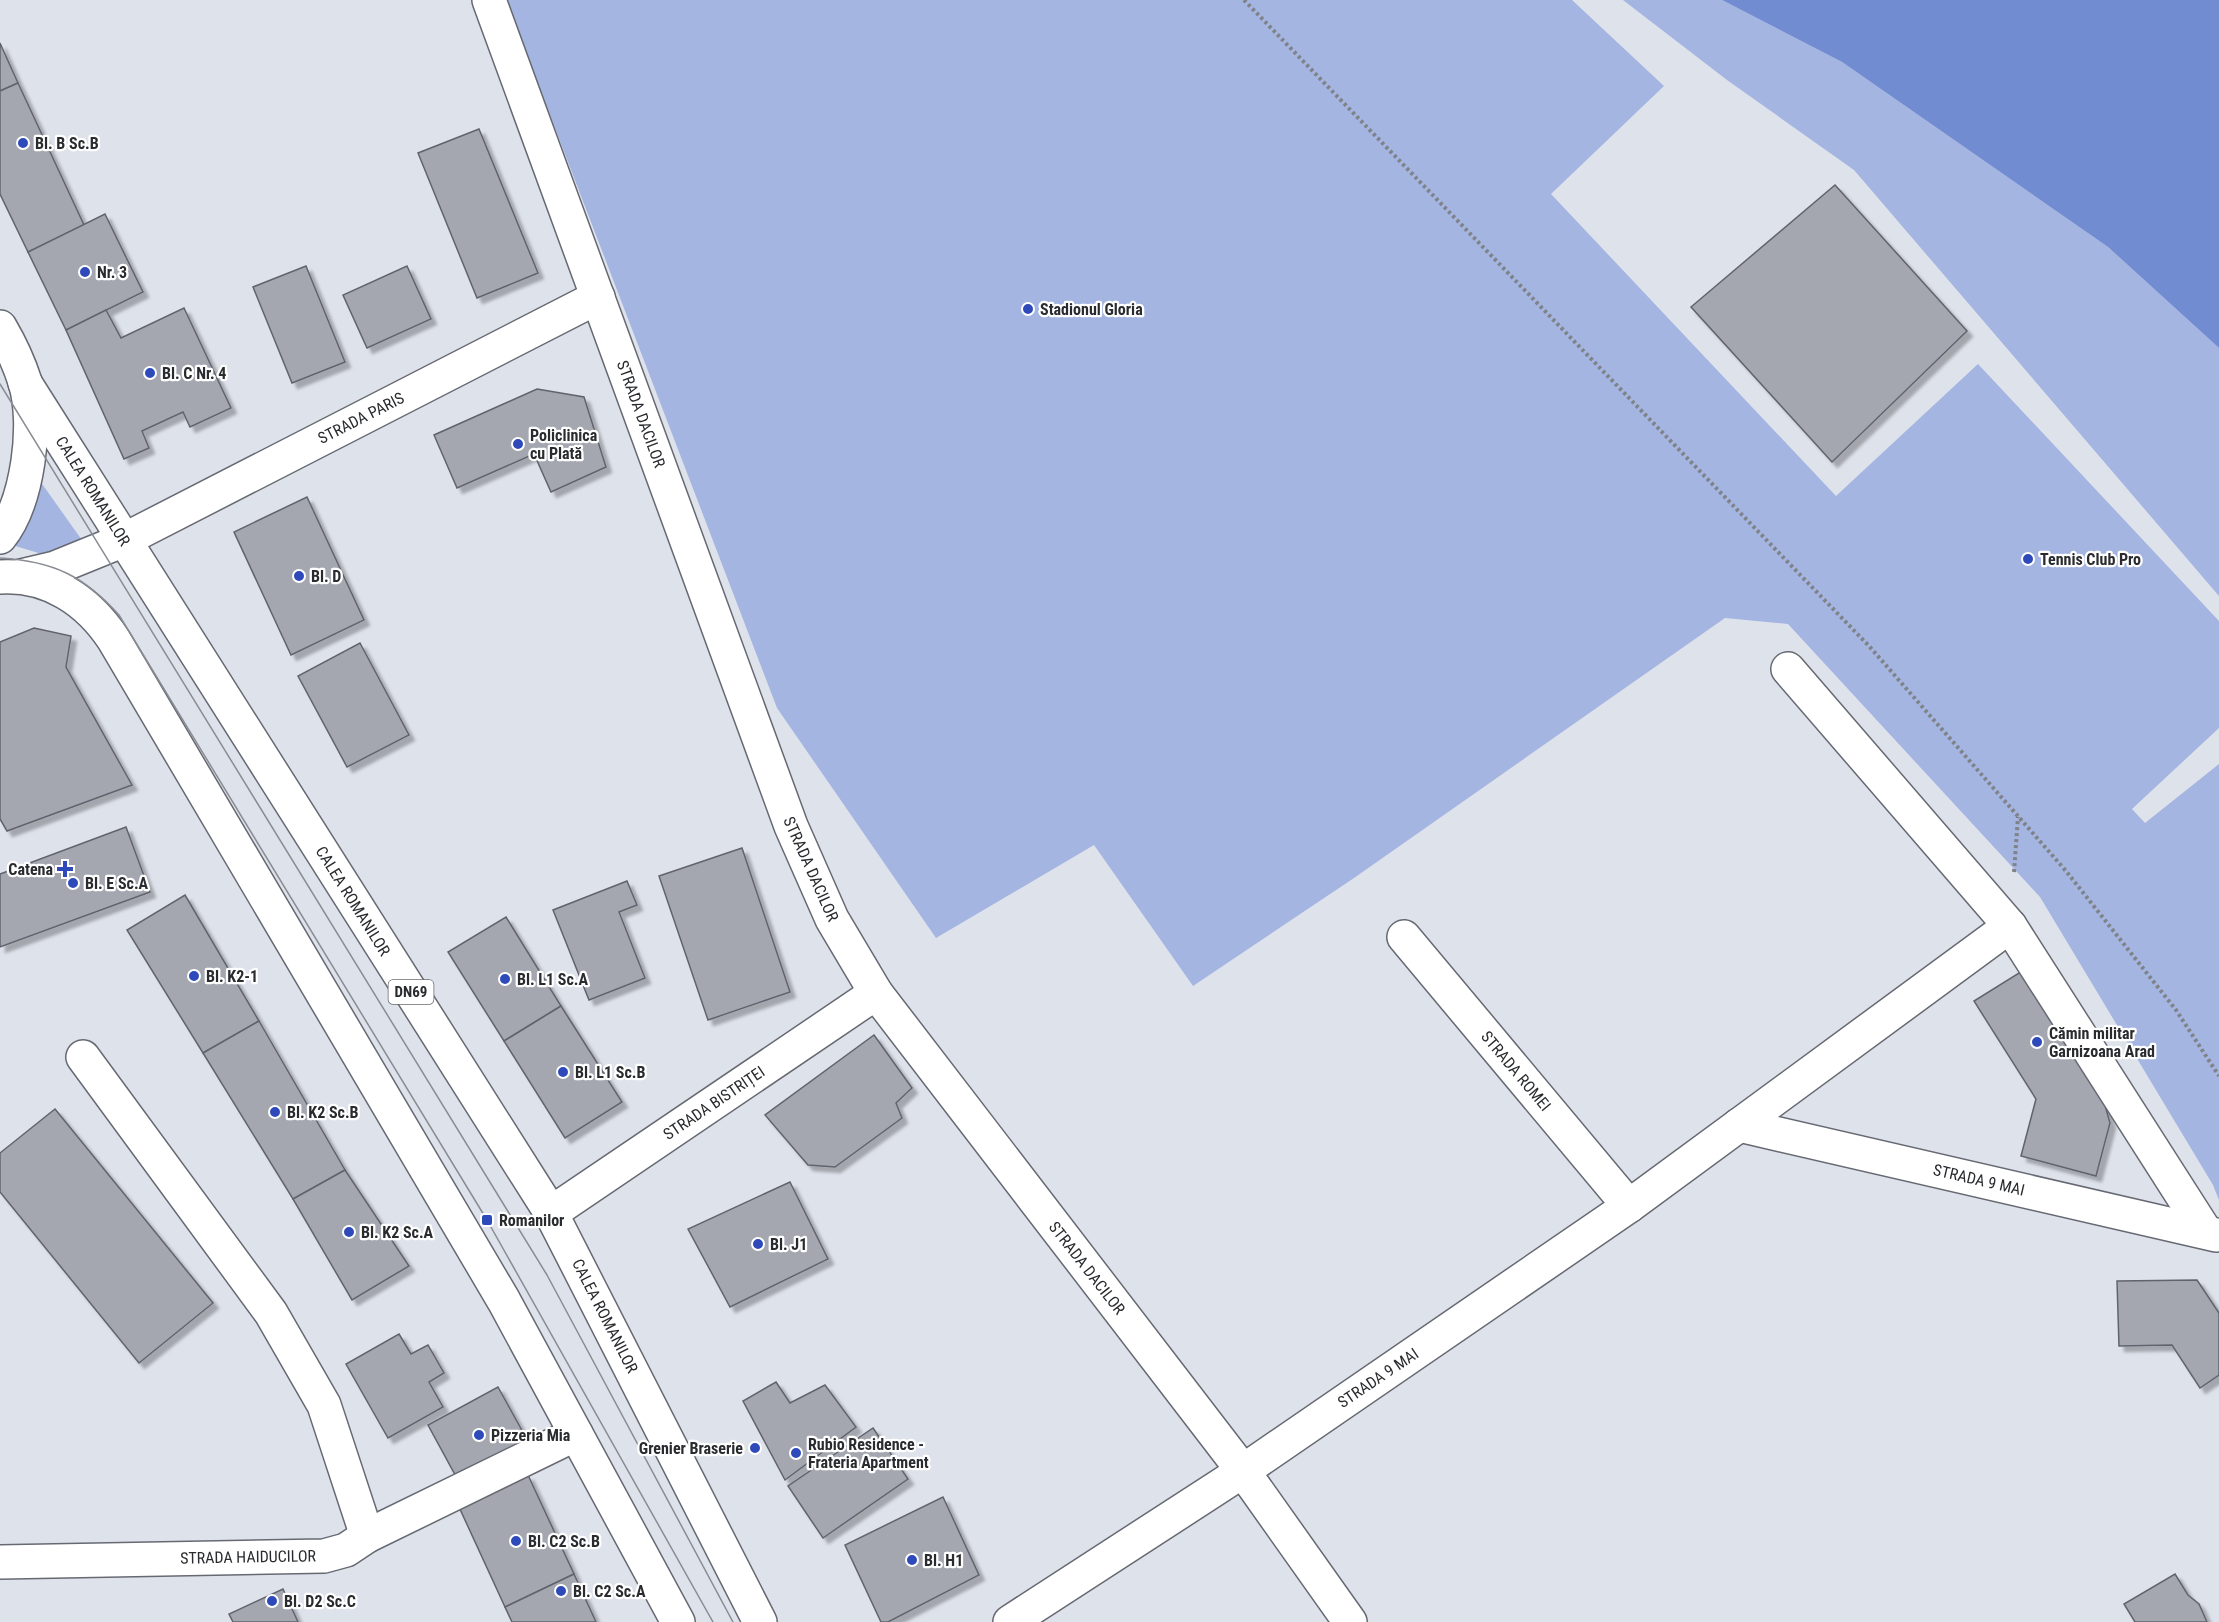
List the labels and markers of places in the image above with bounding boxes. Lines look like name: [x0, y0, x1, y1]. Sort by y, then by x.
place label: Bl. B Sc.B: [35, 134, 99, 153]
marker: Bl. B Sc.B: [16, 136, 30, 150]
place label: Nr. 3: [97, 263, 127, 282]
marker: Nr. 3: [78, 265, 92, 279]
place label: Stadionul Gloria: [1040, 300, 1143, 319]
marker: Stadionul Gloria: [1021, 302, 1035, 316]
place label: Bl. C Nr. 4: [162, 364, 226, 383]
marker: Bl. C Nr. 4: [143, 366, 157, 380]
place label: Policlinica cu Plată: [530, 426, 598, 463]
marker: Policlinica cu Plată: [511, 437, 525, 451]
place label: Tennis Club Pro: [2040, 550, 2141, 569]
marker: Tennis Club Pro: [2021, 552, 2035, 566]
place label: Bl. D: [311, 567, 341, 586]
marker: Bl. D: [292, 569, 306, 583]
place label: Catena: [8, 860, 53, 879]
marker: Catena: [58, 862, 72, 876]
place label: Bl. E Sc.A: [85, 874, 149, 893]
marker: Bl. E Sc.A: [66, 876, 80, 890]
place label: Bl. K2-1: [206, 967, 258, 986]
marker: Bl. K2-1: [187, 969, 201, 983]
place label: Bl. L1 Sc.A: [517, 970, 588, 989]
marker: Bl. L1 Sc.A: [498, 972, 512, 986]
place label: Cămin militar Garnizoana Arad: [2049, 1024, 2155, 1061]
marker: Cămin militar Garnizoana Arad: [2030, 1035, 2044, 1049]
place label: Bl. L1 Sc.B: [575, 1063, 645, 1082]
marker: Bl. L1 Sc.B: [556, 1065, 570, 1079]
place label: Bl. K2 Sc.B: [287, 1103, 359, 1122]
marker: Bl. K2 Sc.B: [268, 1105, 282, 1119]
place label: Romanilor: [499, 1211, 564, 1230]
marker: Romanilor: [480, 1213, 494, 1227]
place label: Bl. K2 Sc.A: [361, 1223, 434, 1242]
marker: Bl. K2 Sc.A: [342, 1225, 356, 1239]
place label: Bl. J1: [770, 1235, 807, 1254]
marker: Bl. J1: [751, 1237, 765, 1251]
place label: Pizzeria Mia: [491, 1426, 571, 1445]
marker: Pizzeria Mia: [472, 1428, 486, 1442]
place label: Rubio Residence - Frateria Apartment: [808, 1435, 929, 1472]
place label: Grenier Braserie: [639, 1439, 743, 1458]
marker: Grenier Braserie: [748, 1441, 762, 1455]
marker: Rubio Residence - Frateria Apartment: [789, 1446, 803, 1460]
place label: Bl. C2 Sc.B: [528, 1532, 600, 1551]
marker: Bl. C2 Sc.B: [509, 1534, 523, 1548]
place label: Bl. H1: [924, 1551, 963, 1570]
marker: Bl. H1: [905, 1553, 919, 1567]
place label: Bl. C2 Sc.A: [573, 1582, 646, 1601]
marker: Bl. C2 Sc.A: [554, 1584, 568, 1598]
place label: Bl. D2 Sc.C: [284, 1592, 356, 1611]
marker: Bl. D2 Sc.C: [265, 1594, 279, 1608]

